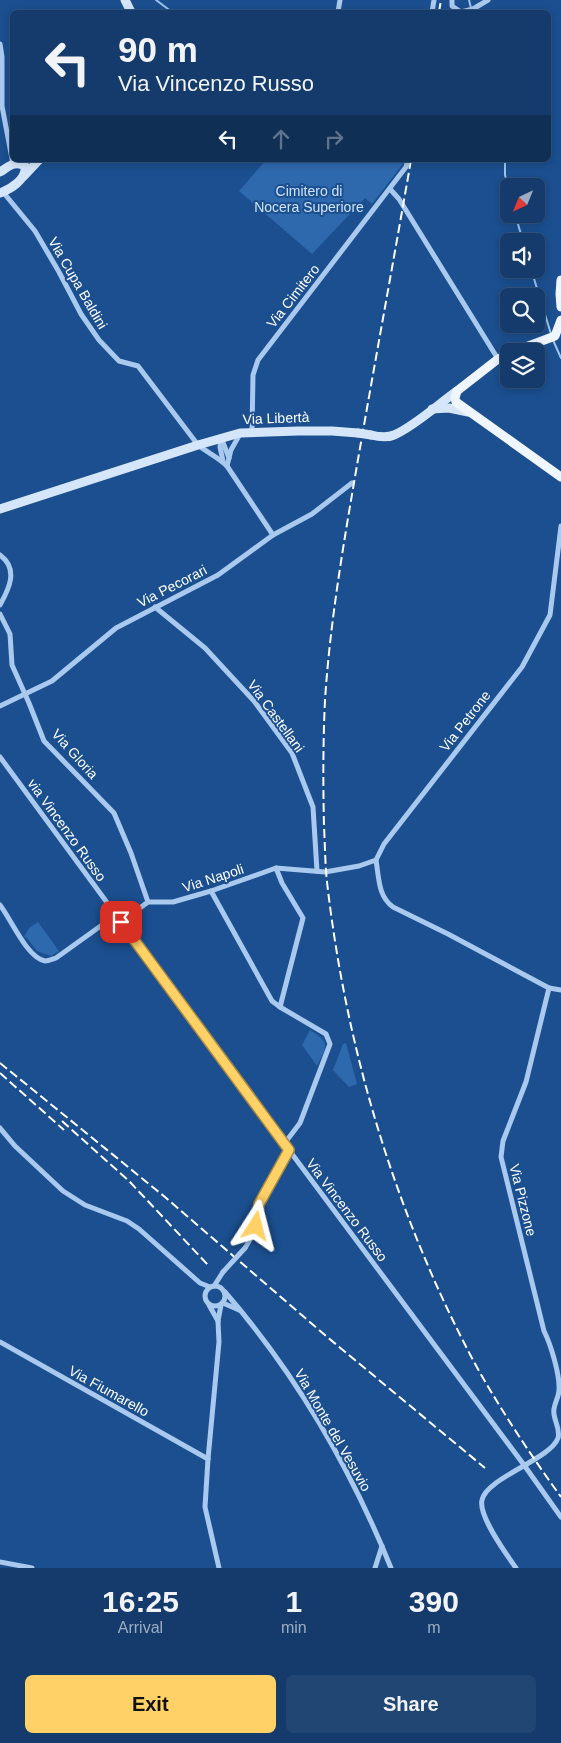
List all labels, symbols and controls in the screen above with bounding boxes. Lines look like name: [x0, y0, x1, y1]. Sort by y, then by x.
icon: left: [35, 30, 100, 95]
text: 90 m: [118, 30, 198, 69]
text: Via Vincenzo Russo: [118, 71, 314, 96]
icon: left: [214, 125, 242, 153]
icon: ahead: [267, 125, 295, 153]
icon: right: [320, 125, 348, 153]
north arrow: [500, 178, 545, 222]
map controls: [500, 178, 545, 388]
park label: Cimitero di Nocera Superiore: [254, 183, 364, 215]
button: sound: [500, 233, 545, 278]
street label: Via Cupa Baldini: [45, 234, 111, 332]
street label: Via Cimitero: [263, 261, 323, 331]
button: search: [500, 288, 545, 333]
button: layers: [500, 343, 545, 388]
street label: Via Libertà: [242, 409, 310, 427]
street label: Via Pecorari: [135, 562, 209, 610]
street label: Via Castellani: [244, 677, 308, 755]
street label: Via Petrone: [436, 687, 494, 755]
street label: Via Gloria: [49, 726, 102, 782]
street label: via Vincenzo Russo: [24, 776, 110, 885]
street label: Via Napoli: [180, 861, 246, 895]
pin: [100, 901, 142, 943]
icon: arrive: [107, 908, 135, 936]
street label: Via Vincenzo Russo: [303, 1155, 391, 1265]
street label: Via Pizzone: [506, 1162, 540, 1238]
position arrow: [229, 1199, 281, 1251]
street label: Via Fiumarello: [66, 1362, 152, 1420]
street label: Via Monte del Vesuvio: [292, 1366, 375, 1494]
text: 16:25: [102, 1585, 179, 1618]
text: 1: [285, 1585, 302, 1618]
text: 390: [409, 1585, 459, 1618]
text: Arrival: [118, 1619, 163, 1636]
text: min: [281, 1619, 307, 1636]
text: m: [427, 1619, 440, 1636]
button: Exit: [25, 1675, 276, 1733]
button: Share: [286, 1675, 536, 1733]

